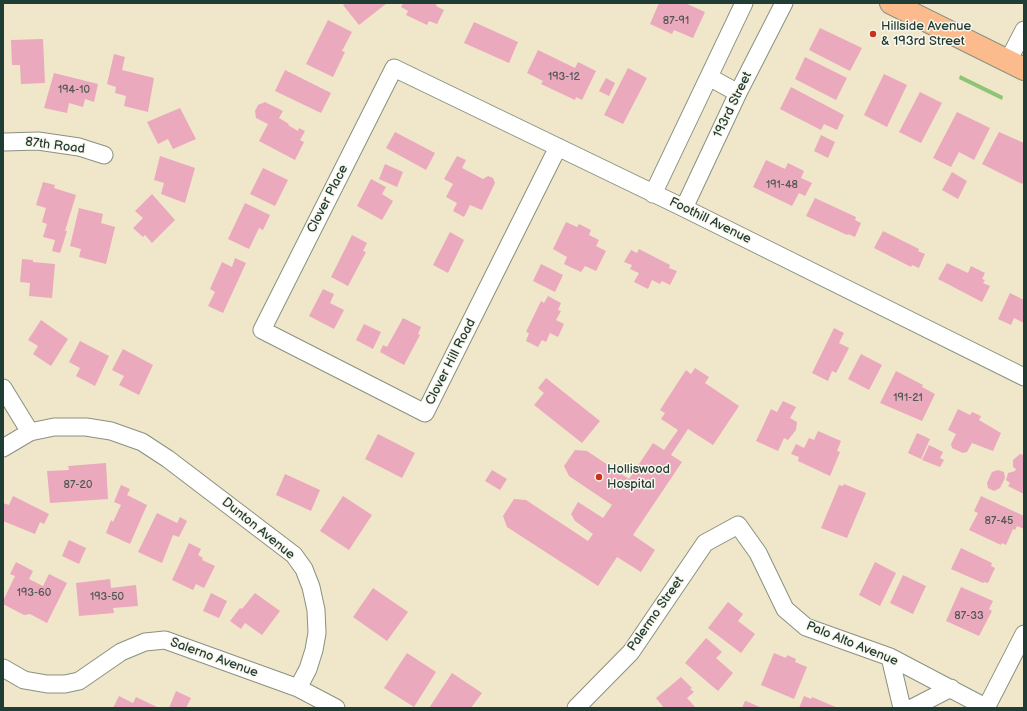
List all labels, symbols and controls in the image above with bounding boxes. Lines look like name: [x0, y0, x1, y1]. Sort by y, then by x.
house number: 87-91: [663, 14, 689, 28]
place label: Hillside Avenue & 193rd Street: [881, 19, 971, 50]
marker: Hillside Avenue & 193rd Street: [868, 29, 878, 39]
street label: 193rd Street: [710, 69, 756, 141]
house number: 193-12: [548, 70, 580, 84]
house number: 194-10: [58, 83, 90, 97]
street label: 87th Road: [24, 135, 86, 157]
street label: Clover Place: [304, 162, 352, 236]
house number: 191-48: [766, 178, 798, 192]
street label: Foothill Avenue: [667, 194, 753, 248]
street label: Clover Hill Road: [423, 316, 479, 408]
house number: 191-21: [893, 391, 923, 405]
place label: Holliswood Hospital: [607, 462, 670, 493]
marker: Holliswood Hospital: [594, 472, 604, 482]
house number: 87-20: [64, 478, 92, 492]
street label: Dunton Avenue: [218, 495, 298, 563]
house number: 87-45: [985, 514, 1013, 528]
street label: Palermo Street: [624, 574, 688, 654]
house number: 193-60: [17, 586, 51, 600]
house number: 193-50: [90, 590, 124, 604]
house number: 87-33: [954, 609, 984, 623]
street label: Palo Alto Avenue: [804, 618, 900, 670]
street label: Salerno Avenue: [168, 635, 260, 681]

